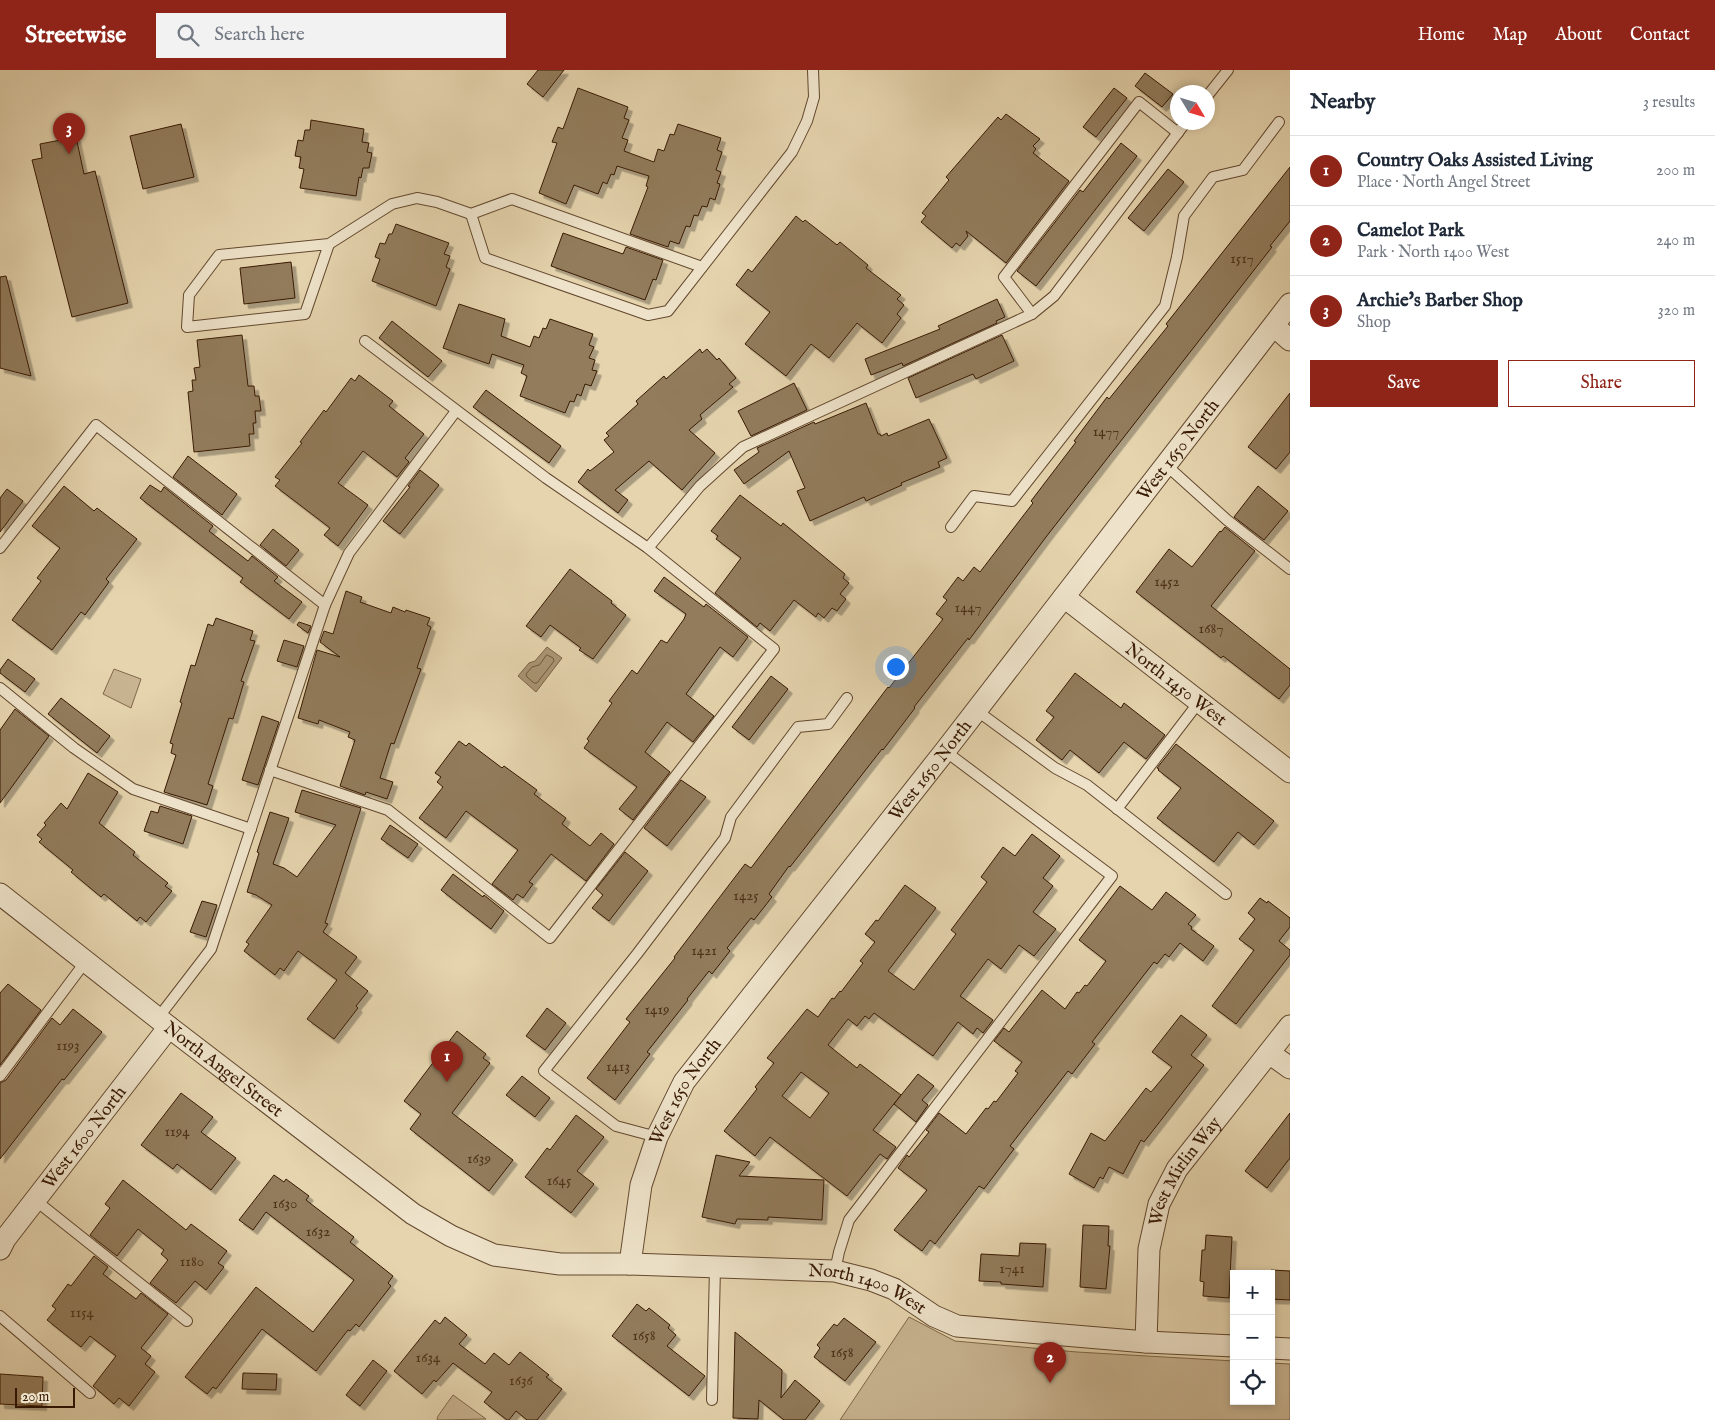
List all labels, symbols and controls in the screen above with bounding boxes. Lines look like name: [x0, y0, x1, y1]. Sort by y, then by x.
search box: [156, 13, 506, 58]
text: Streetwise: [25, 20, 126, 51]
icon: search: [174, 21, 202, 49]
text: Search here: [214, 23, 305, 47]
text: Home: [1418, 24, 1465, 47]
text: Map: [1493, 24, 1527, 47]
text: About: [1555, 24, 1602, 47]
text: Contact: [1630, 24, 1690, 47]
north arrow: [1170, 85, 1215, 130]
text: Nearby: [1310, 89, 1375, 116]
text: 3 results: [1643, 93, 1695, 113]
pin: 3: [53, 113, 85, 154]
text: Country Oaks Assisted Living: [1357, 149, 1593, 173]
text: 1: [1323, 161, 1329, 181]
text: 200 m: [1656, 161, 1695, 181]
text: Place · North Angel Street: [1357, 173, 1531, 193]
text: Camelot Park: [1357, 219, 1464, 243]
text: 2: [1322, 231, 1330, 251]
text: 240 m: [1656, 231, 1695, 251]
text: Park · North 1400 West: [1357, 243, 1509, 263]
house number: 1517: [1230, 249, 1254, 268]
text: Archie's Barber Shop: [1357, 289, 1523, 313]
text: 3: [1323, 301, 1329, 321]
text: 320 m: [1658, 301, 1695, 321]
text: Shop: [1357, 313, 1391, 333]
button: Save: [1310, 360, 1498, 407]
button: Share: [1508, 360, 1695, 407]
street label: West 1650 North: [1133, 395, 1225, 506]
house number: 1477: [1093, 422, 1119, 441]
house number: 1452: [1154, 572, 1180, 591]
house number: 1447: [955, 598, 981, 617]
house number: 1687: [1199, 619, 1223, 638]
street label: North 1450 West: [1120, 638, 1231, 732]
your location: [883, 654, 909, 680]
street label: West 1650 North: [885, 716, 978, 826]
house number: 1425: [733, 886, 759, 905]
house number: 1421: [691, 941, 717, 960]
house number: 1419: [644, 1000, 670, 1019]
street label: North Angel Street: [158, 1017, 287, 1123]
street label: West 1650 North: [645, 1034, 727, 1149]
house number: 1193: [56, 1036, 80, 1055]
pin: 1: [431, 1041, 463, 1082]
house number: 1413: [606, 1057, 630, 1076]
street label: West 1600 North: [38, 1082, 132, 1194]
street label: West Mirlin Way: [1145, 1112, 1227, 1228]
house number: 1194: [165, 1122, 190, 1141]
house number: 1639: [467, 1149, 491, 1168]
house number: 1645: [547, 1171, 572, 1190]
house number: 1630: [273, 1194, 297, 1213]
house number: 1632: [306, 1222, 330, 1241]
house number: 1180: [180, 1252, 204, 1271]
house number: 1741: [999, 1259, 1025, 1278]
street label: North 1400 West: [808, 1260, 930, 1320]
map controls: [1230, 1270, 1275, 1405]
button: +: [1230, 1270, 1275, 1315]
house number: 1154: [70, 1303, 95, 1322]
button: −: [1230, 1315, 1275, 1360]
house number: 1658: [632, 1326, 656, 1345]
pin: 2: [1034, 1342, 1066, 1383]
house number: 1658: [830, 1343, 854, 1362]
house number: 1634: [416, 1348, 441, 1367]
button: locate: [1230, 1360, 1275, 1405]
house number: 1636: [509, 1371, 534, 1390]
scale bar: [15, 1385, 75, 1408]
text: 20 m: [22, 1388, 49, 1406]

